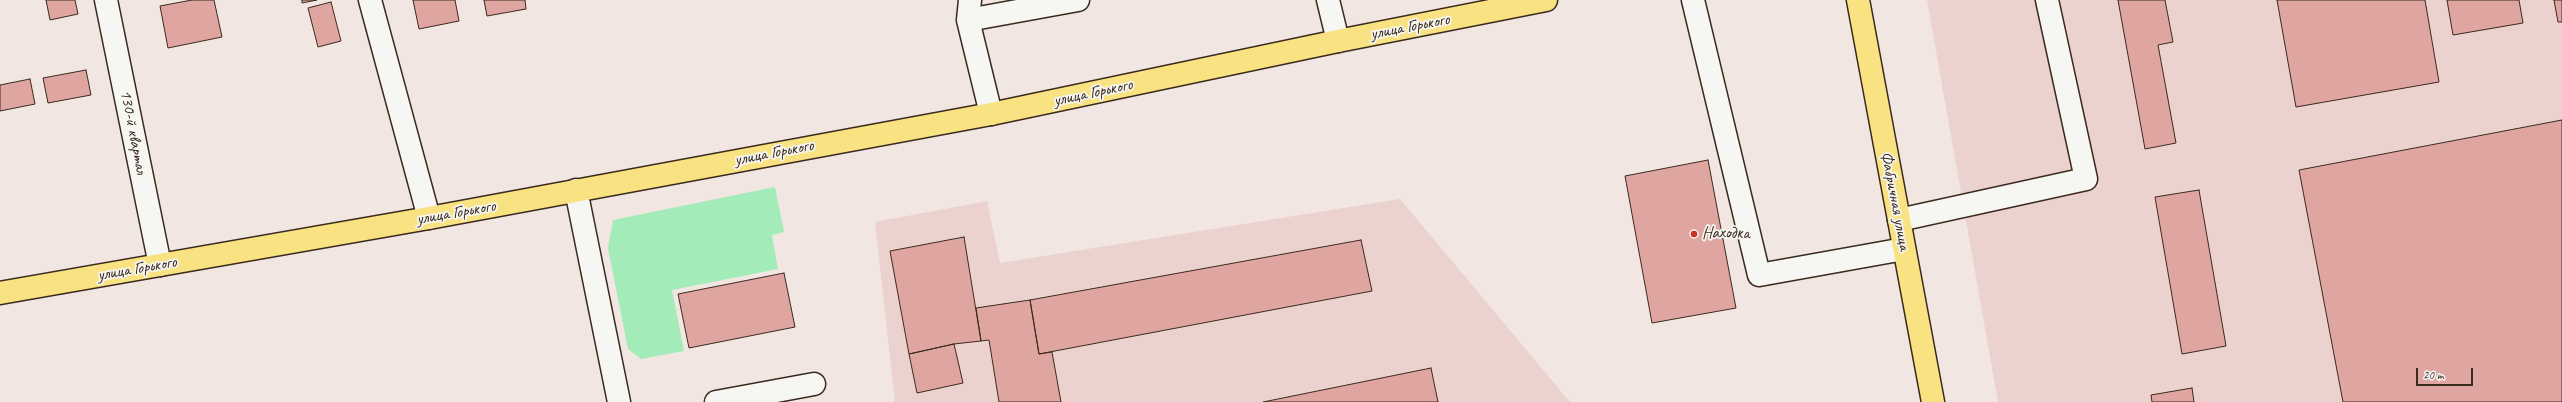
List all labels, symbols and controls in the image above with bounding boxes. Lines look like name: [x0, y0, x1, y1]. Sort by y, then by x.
street label: улица Горького: [1369, 9, 1451, 45]
street label: улица Горького: [1052, 75, 1134, 111]
street label: 130-й квартал: [115, 88, 151, 176]
street label: улица Горького: [733, 135, 815, 171]
street label: Фабричная улица: [1875, 150, 1915, 252]
street label: улица Горького: [415, 196, 497, 230]
place label: Находка: [1702, 224, 1749, 244]
marker: Находка: [1689, 229, 1699, 239]
street label: улица Горького: [96, 252, 178, 286]
scale bar: [2418, 360, 2475, 386]
text: 20 m: [2423, 367, 2443, 383]

